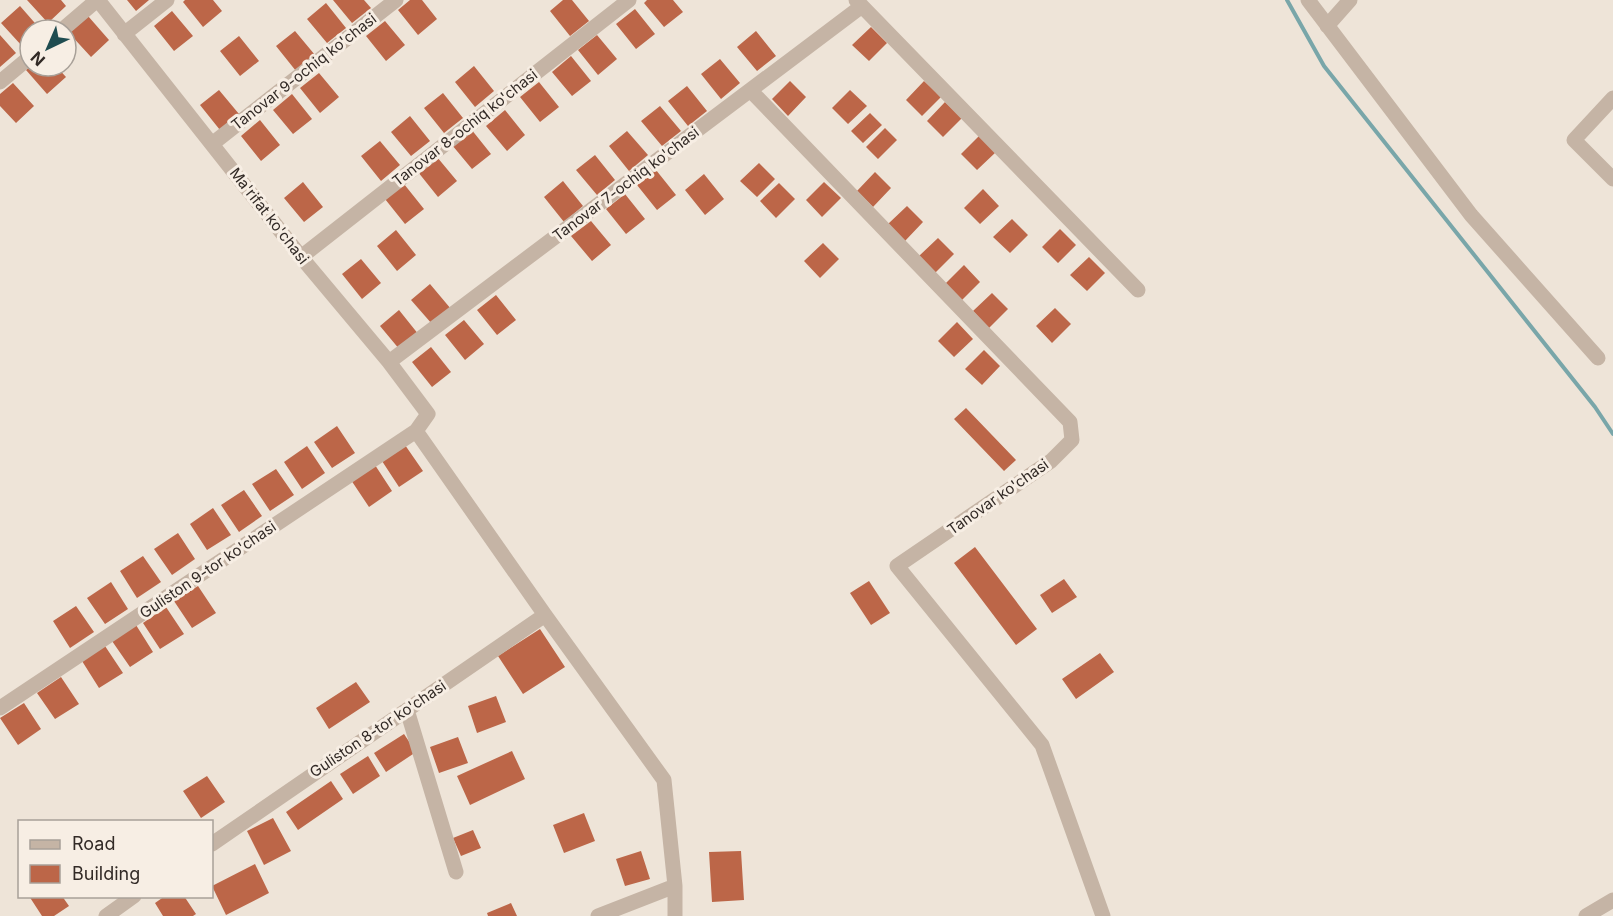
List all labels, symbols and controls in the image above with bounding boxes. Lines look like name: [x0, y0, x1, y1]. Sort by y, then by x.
street label: Tanovar 9-ochiq ko'chasi: [227, 9, 380, 134]
north arrow: [18, 18, 78, 78]
text: N: [26, 47, 49, 70]
street label: Tanovar 8-ochiq ko'chasi: [388, 65, 541, 190]
street label: Tanovar 7-ochiq ko'chasi: [549, 122, 703, 245]
street label: Ma'rifat ko'chasi: [226, 164, 313, 268]
street label: Tanovar ko'chasi: [943, 455, 1052, 539]
street label: Guliston 9-tor ko'chasi: [136, 517, 279, 622]
street label: Guliston 8-tor ko'chasi: [306, 676, 449, 781]
legend: [18, 820, 213, 898]
text: Road: [72, 833, 115, 854]
text: Building: [72, 863, 140, 884]

